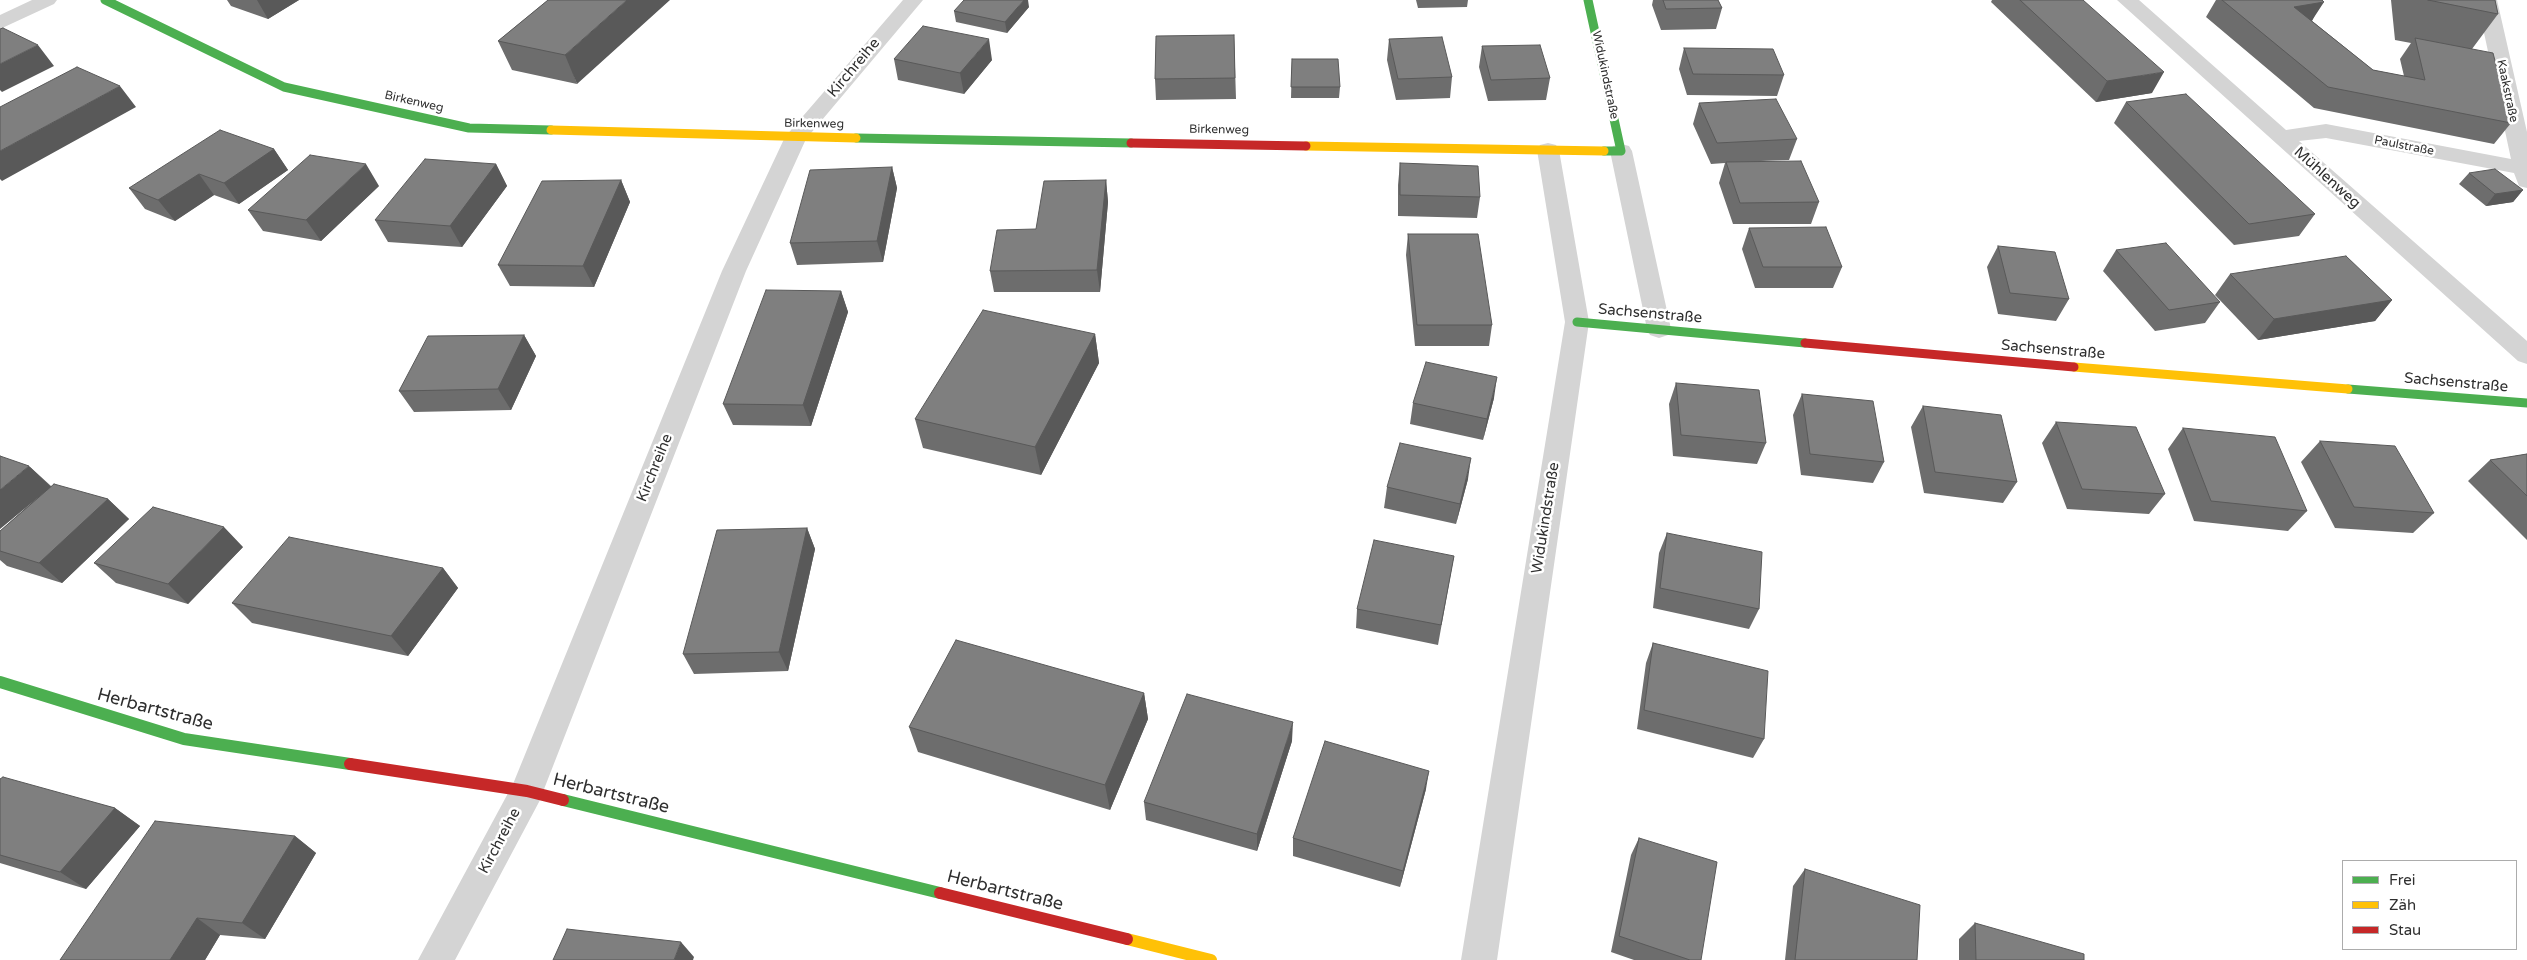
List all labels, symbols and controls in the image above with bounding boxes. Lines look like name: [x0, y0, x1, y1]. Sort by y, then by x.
street label: Widukindstraße: [1589, 29, 1621, 121]
street label: Kirchreihe: [824, 35, 884, 101]
street label: Kaakstraße: [2493, 58, 2521, 124]
street label: Birkenweg: [383, 88, 445, 116]
street label: Birkenweg: [784, 116, 844, 132]
street label: Birkenweg: [1189, 122, 1249, 138]
street label: Paulstraße: [2373, 133, 2435, 159]
street label: Mühlenweg: [2290, 143, 2364, 213]
street label: Sachsenstraße: [1597, 300, 1703, 328]
street label: Sachsenstraße: [2000, 336, 2106, 364]
street label: Sachsenstraße: [2403, 369, 2509, 397]
street label: Kirchreihe: [633, 431, 677, 505]
street label: Widukindstraße: [1528, 461, 1564, 575]
street label: Herbartstraße: [95, 684, 215, 736]
street label: Herbartstraße: [551, 769, 671, 819]
street label: Kirchreihe: [475, 805, 525, 877]
legend: [2342, 860, 2517, 950]
street label: Herbartstraße: [945, 866, 1065, 916]
text: Frei: [2389, 871, 2415, 889]
text: Zäh: [2389, 896, 2416, 914]
text: Stau: [2389, 921, 2421, 939]

